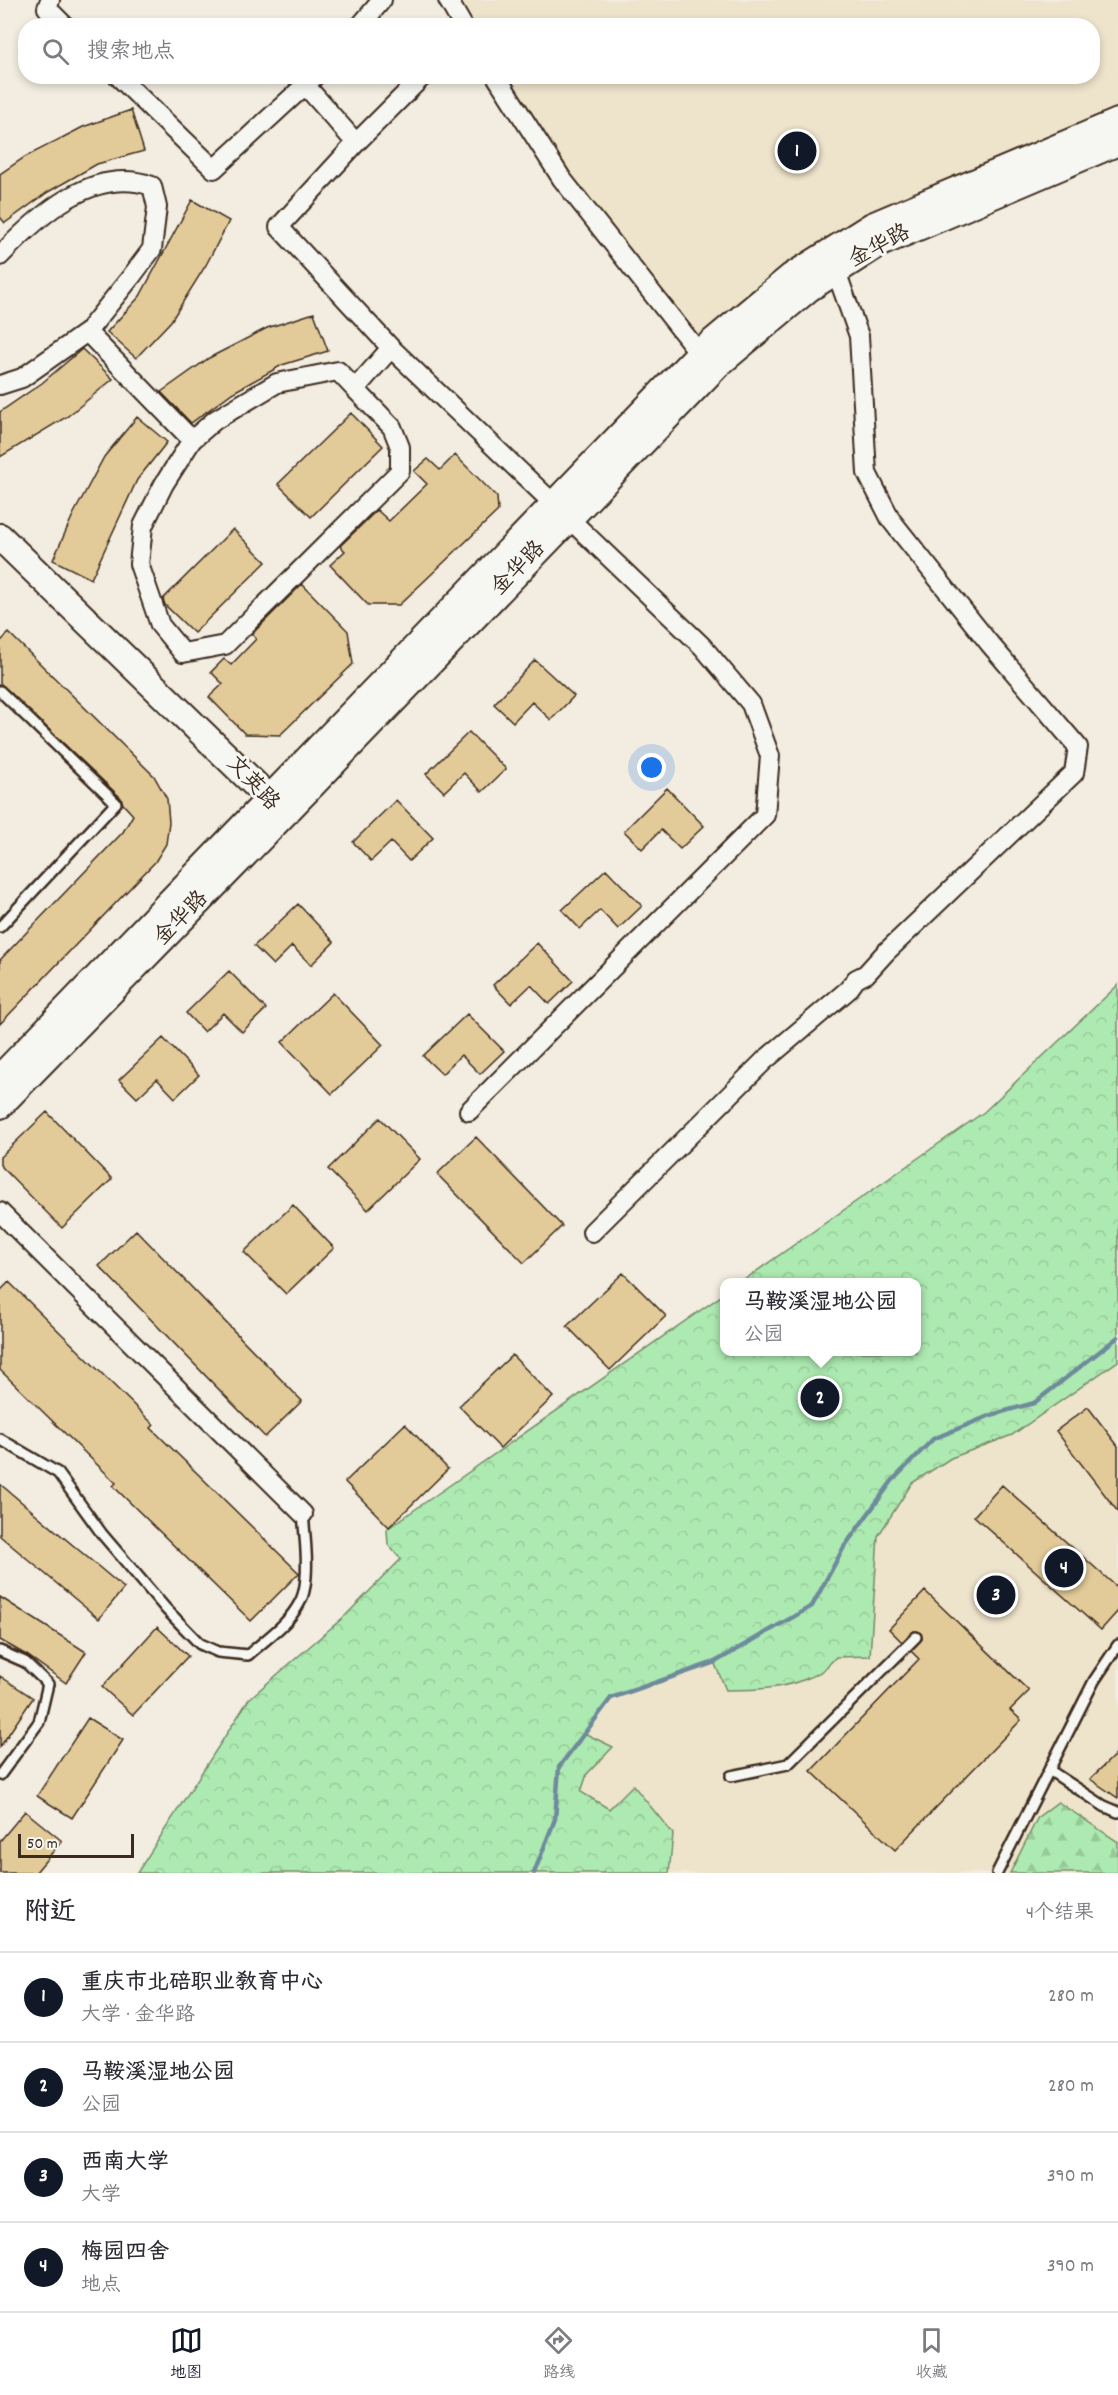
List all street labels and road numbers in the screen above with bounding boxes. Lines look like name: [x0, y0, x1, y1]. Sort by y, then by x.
street label: 金华路: [844, 218, 916, 276]
street label: 金华路: [485, 534, 553, 604]
street label: 文英路: [218, 749, 286, 819]
street label: 金华路: [148, 884, 216, 954]

